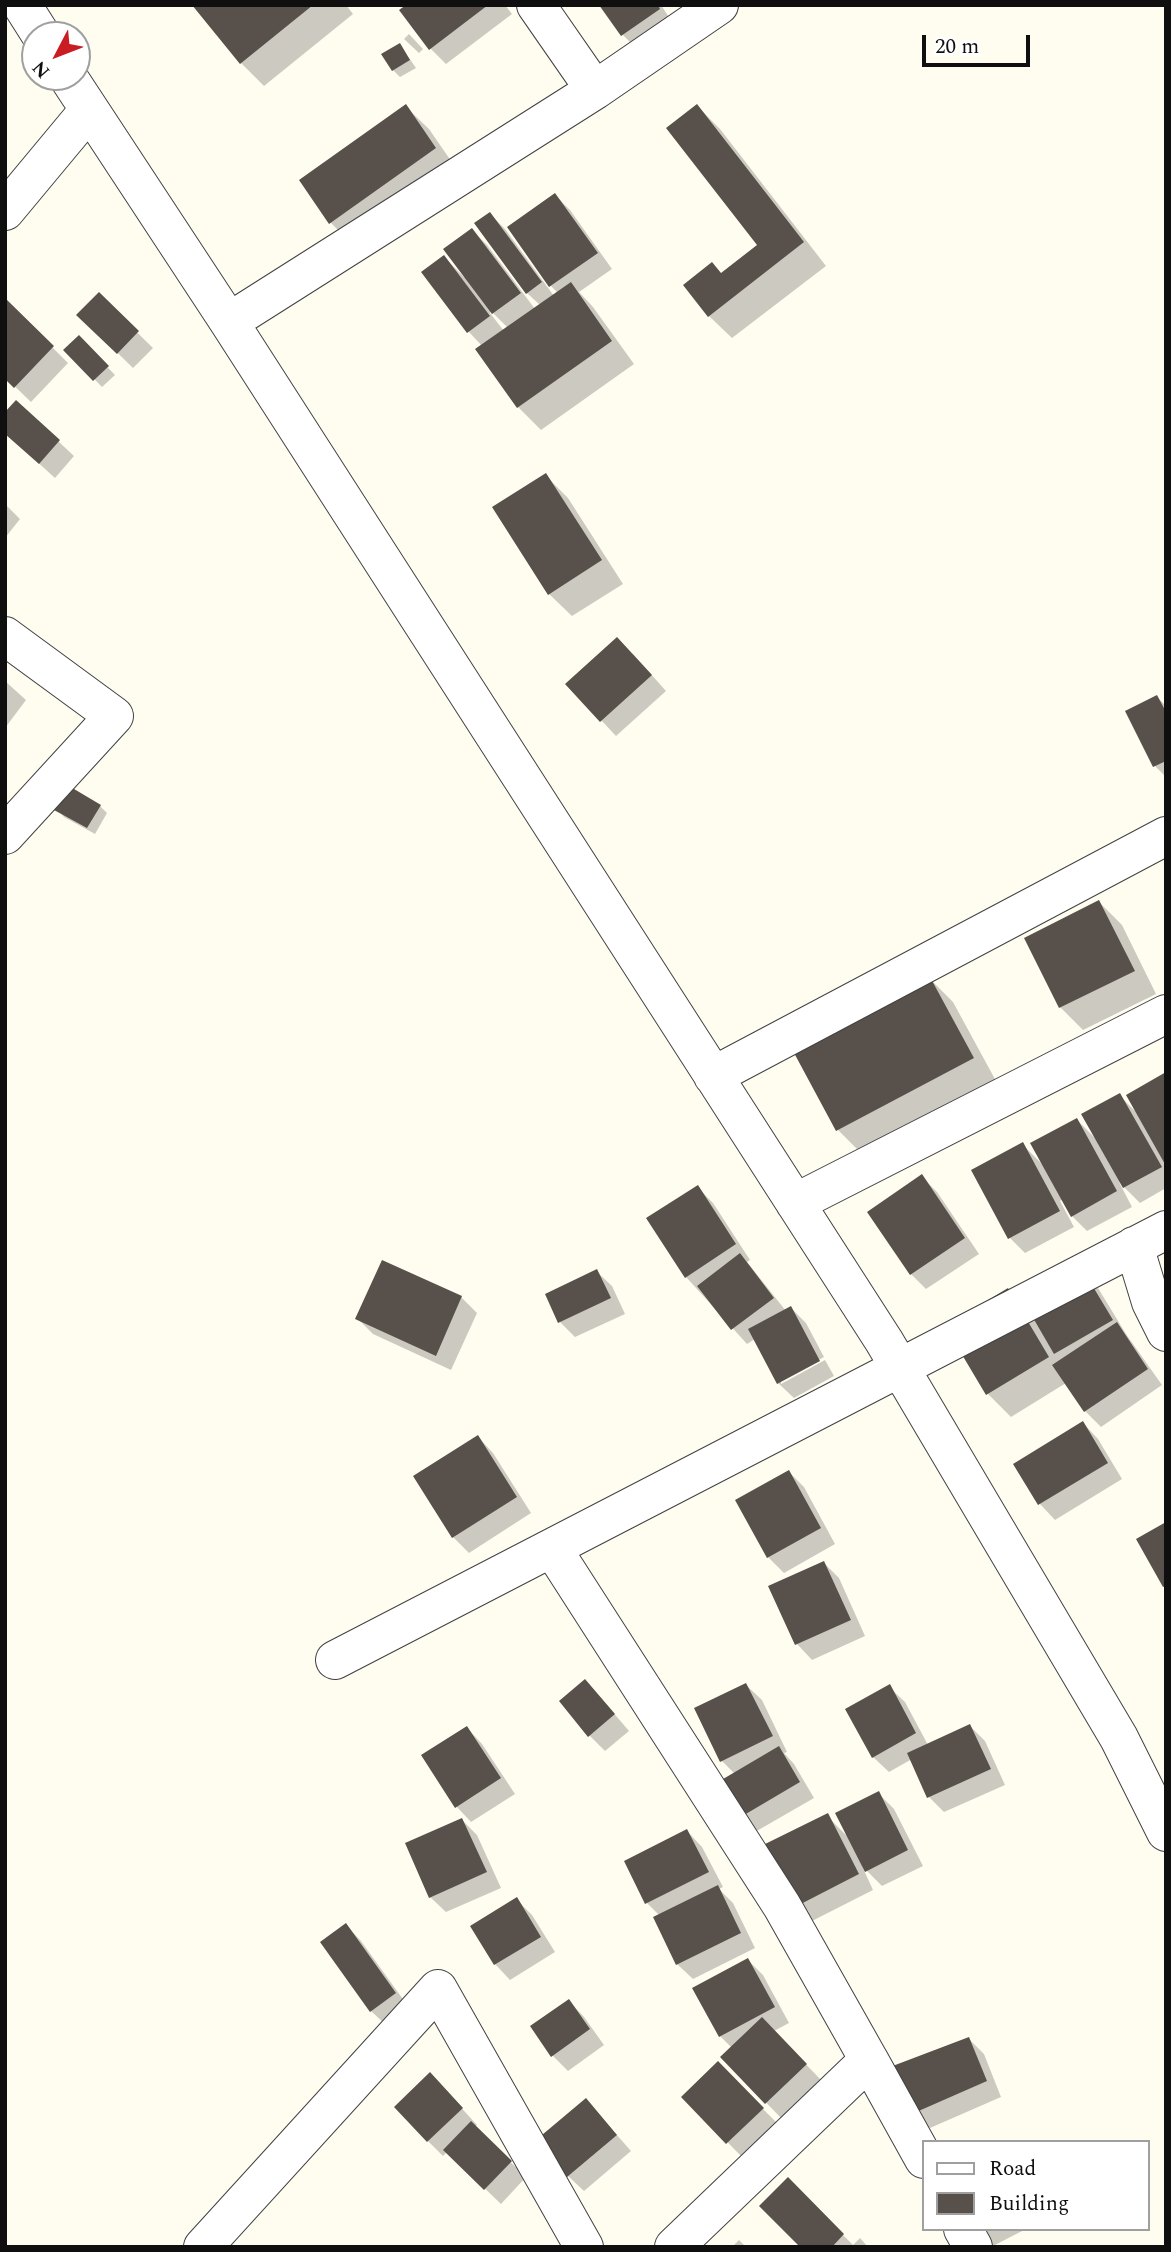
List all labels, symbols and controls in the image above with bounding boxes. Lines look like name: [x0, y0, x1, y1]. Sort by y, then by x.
north arrow: [21, 21, 91, 91]
scale bar: [926, 21, 1034, 65]
text: 20 m: [935, 31, 979, 63]
text: N: [26, 54, 57, 85]
legend: [922, 2140, 1150, 2231]
text: Road: [989, 2153, 1036, 2185]
text: Building: [989, 2188, 1069, 2220]

